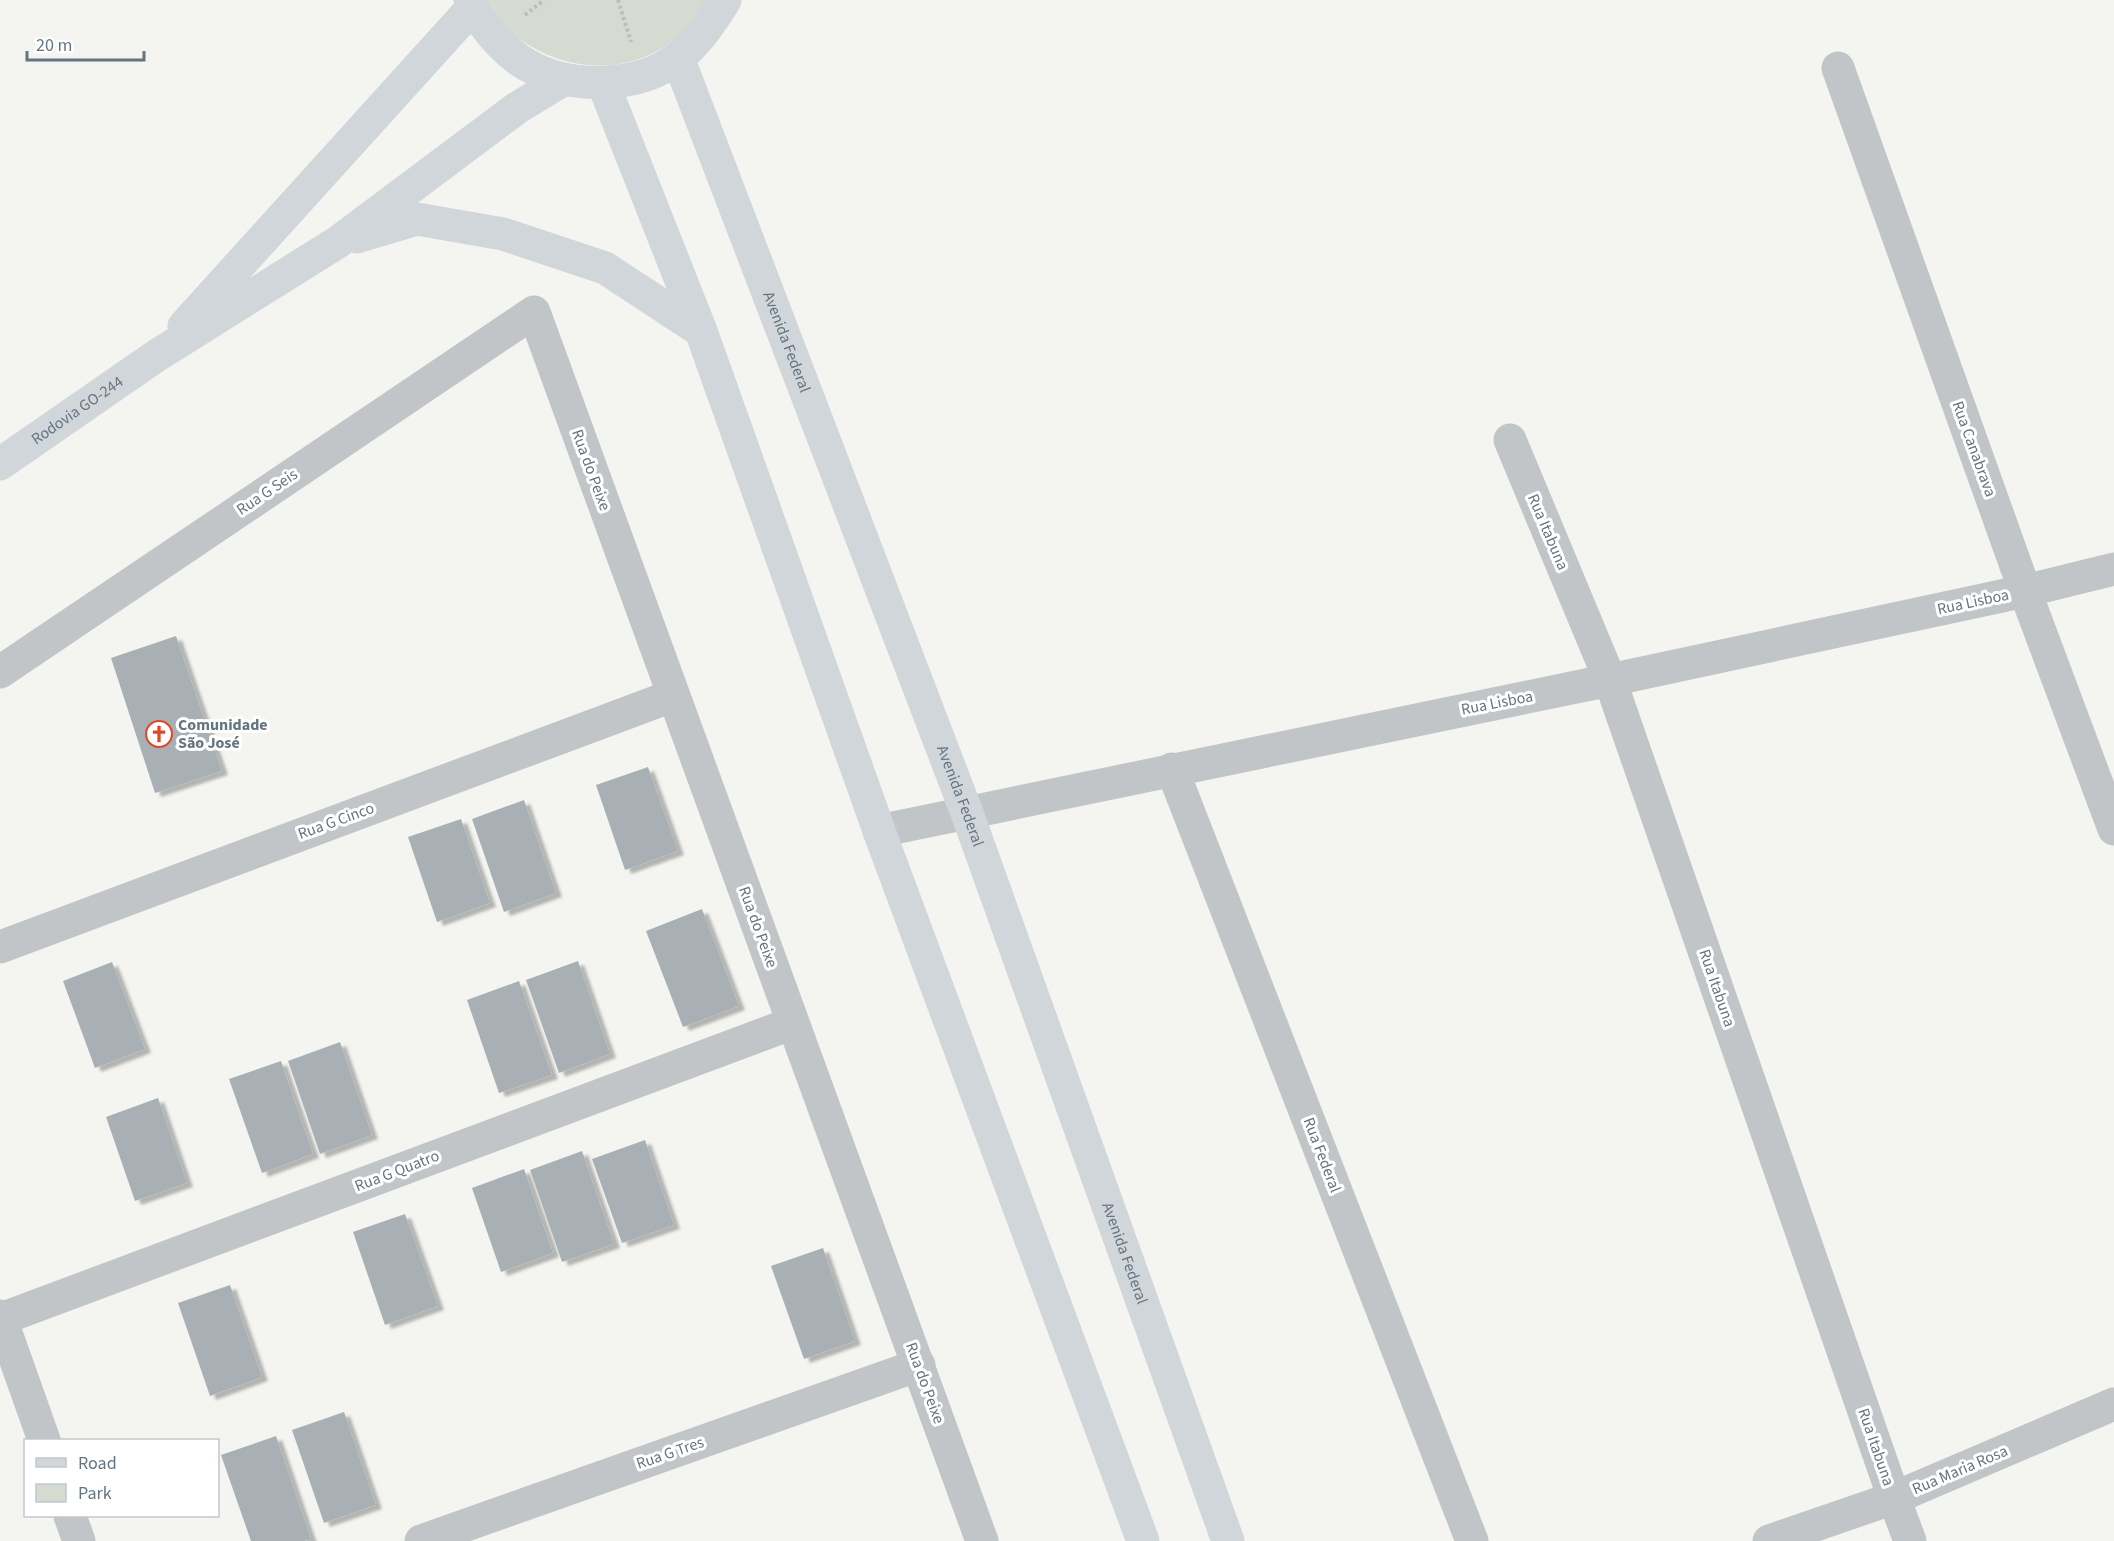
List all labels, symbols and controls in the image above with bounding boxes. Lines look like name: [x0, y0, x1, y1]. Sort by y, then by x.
scale bar: [27, 24, 144, 62]
text: 20 m: [36, 33, 72, 58]
street label: Avenida Federal: [757, 288, 816, 396]
street label: Rodovia GO-244: [27, 371, 128, 450]
street label: Rua Canabrava: [1946, 398, 2002, 500]
street label: Rua do Peixe: [566, 426, 616, 514]
street label: Rua G Seis: [232, 463, 302, 520]
street label: Rua Itabuna: [1522, 491, 1574, 573]
street label: Rua Lisboa: [1935, 584, 2011, 620]
street label: Rua Lisboa: [1459, 685, 1535, 721]
place label: Comunidade São José: [178, 714, 268, 754]
church icon: Comunidade São José: [144, 719, 174, 749]
street label: Avenida Federal: [931, 742, 989, 850]
street label: Rua G Cinco: [295, 797, 377, 845]
street label: Rua do Peixe: [733, 883, 783, 971]
street label: Rua Itabuna: [1693, 946, 1741, 1030]
street label: Rua Federal: [1298, 1114, 1346, 1196]
street label: Rua G Quatro: [352, 1145, 442, 1197]
street label: Avenida Federal: [1096, 1199, 1153, 1307]
street label: Rua do Peixe: [900, 1339, 950, 1427]
street label: Rua Itabuna: [1852, 1405, 1900, 1489]
street label: Rua G Tres: [633, 1431, 707, 1475]
legend: [24, 1439, 219, 1517]
street label: Rua Maria Rosa: [1909, 1440, 2011, 1500]
text: Road: [78, 1451, 117, 1476]
text: Park: [78, 1481, 112, 1506]

